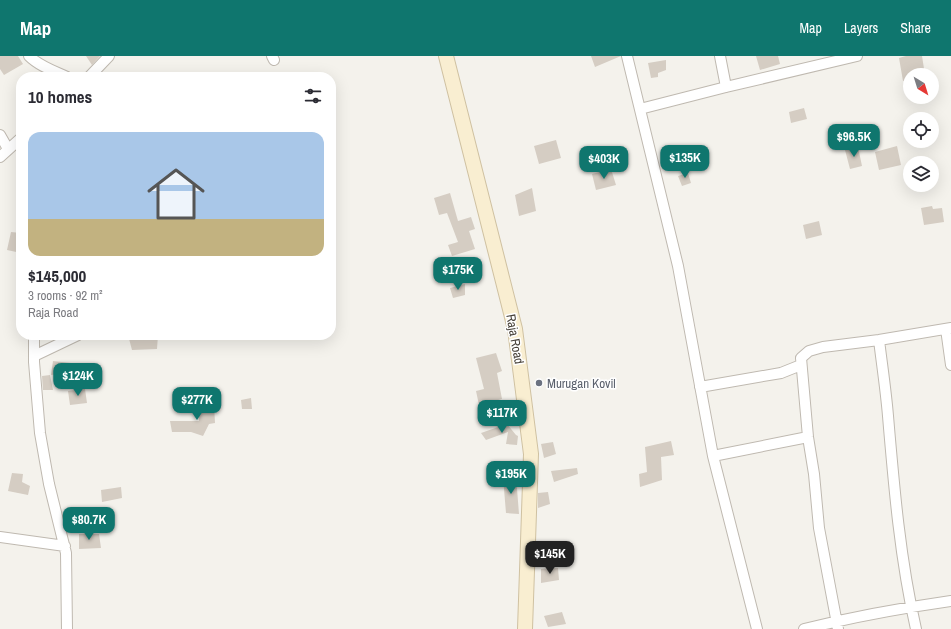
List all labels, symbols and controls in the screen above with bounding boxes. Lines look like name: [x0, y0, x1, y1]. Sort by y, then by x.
text: Map: [20, 15, 51, 41]
text: Map: [800, 19, 822, 37]
text: Layers: [844, 19, 878, 37]
text: Share: [900, 19, 931, 37]
north arrow: [903, 68, 939, 104]
map controls: [903, 68, 939, 192]
text: 10 homes: [28, 85, 92, 108]
icon: filters: [302, 85, 324, 107]
button: locate: [903, 112, 939, 148]
pin: $96.5K: [821, 124, 887, 158]
text: $96.5K: [837, 128, 871, 145]
pin: $135K: [657, 145, 713, 179]
pin: $403K: [576, 146, 632, 180]
text: $135K: [669, 149, 701, 166]
text: $403K: [588, 150, 620, 167]
button: layers: [903, 156, 939, 192]
icon: home: [140, 158, 212, 230]
pin: $175K: [430, 257, 486, 291]
text: $175K: [442, 261, 474, 278]
text: $145,000: [28, 264, 86, 287]
text: 3 rooms · 92 m²: [28, 287, 103, 304]
text: Raja Road: [28, 304, 78, 321]
street label: Raja Road: [502, 313, 528, 365]
pin: $124K: [50, 363, 106, 397]
text: $124K: [62, 367, 94, 384]
place label: Murugan Kovil: [547, 375, 616, 392]
marker: Murugan Kovil: [534, 378, 544, 388]
pin: $277K: [169, 387, 225, 421]
text: $277K: [181, 391, 213, 408]
pin: $117K: [474, 400, 530, 434]
text: $117K: [487, 404, 517, 421]
pin: $195K: [483, 461, 539, 495]
text: $195K: [495, 465, 527, 482]
pin: $80.7K: [56, 507, 122, 541]
text: $80.7K: [72, 511, 106, 528]
pin: $145K: [522, 541, 578, 575]
text: $145K: [534, 545, 566, 562]

